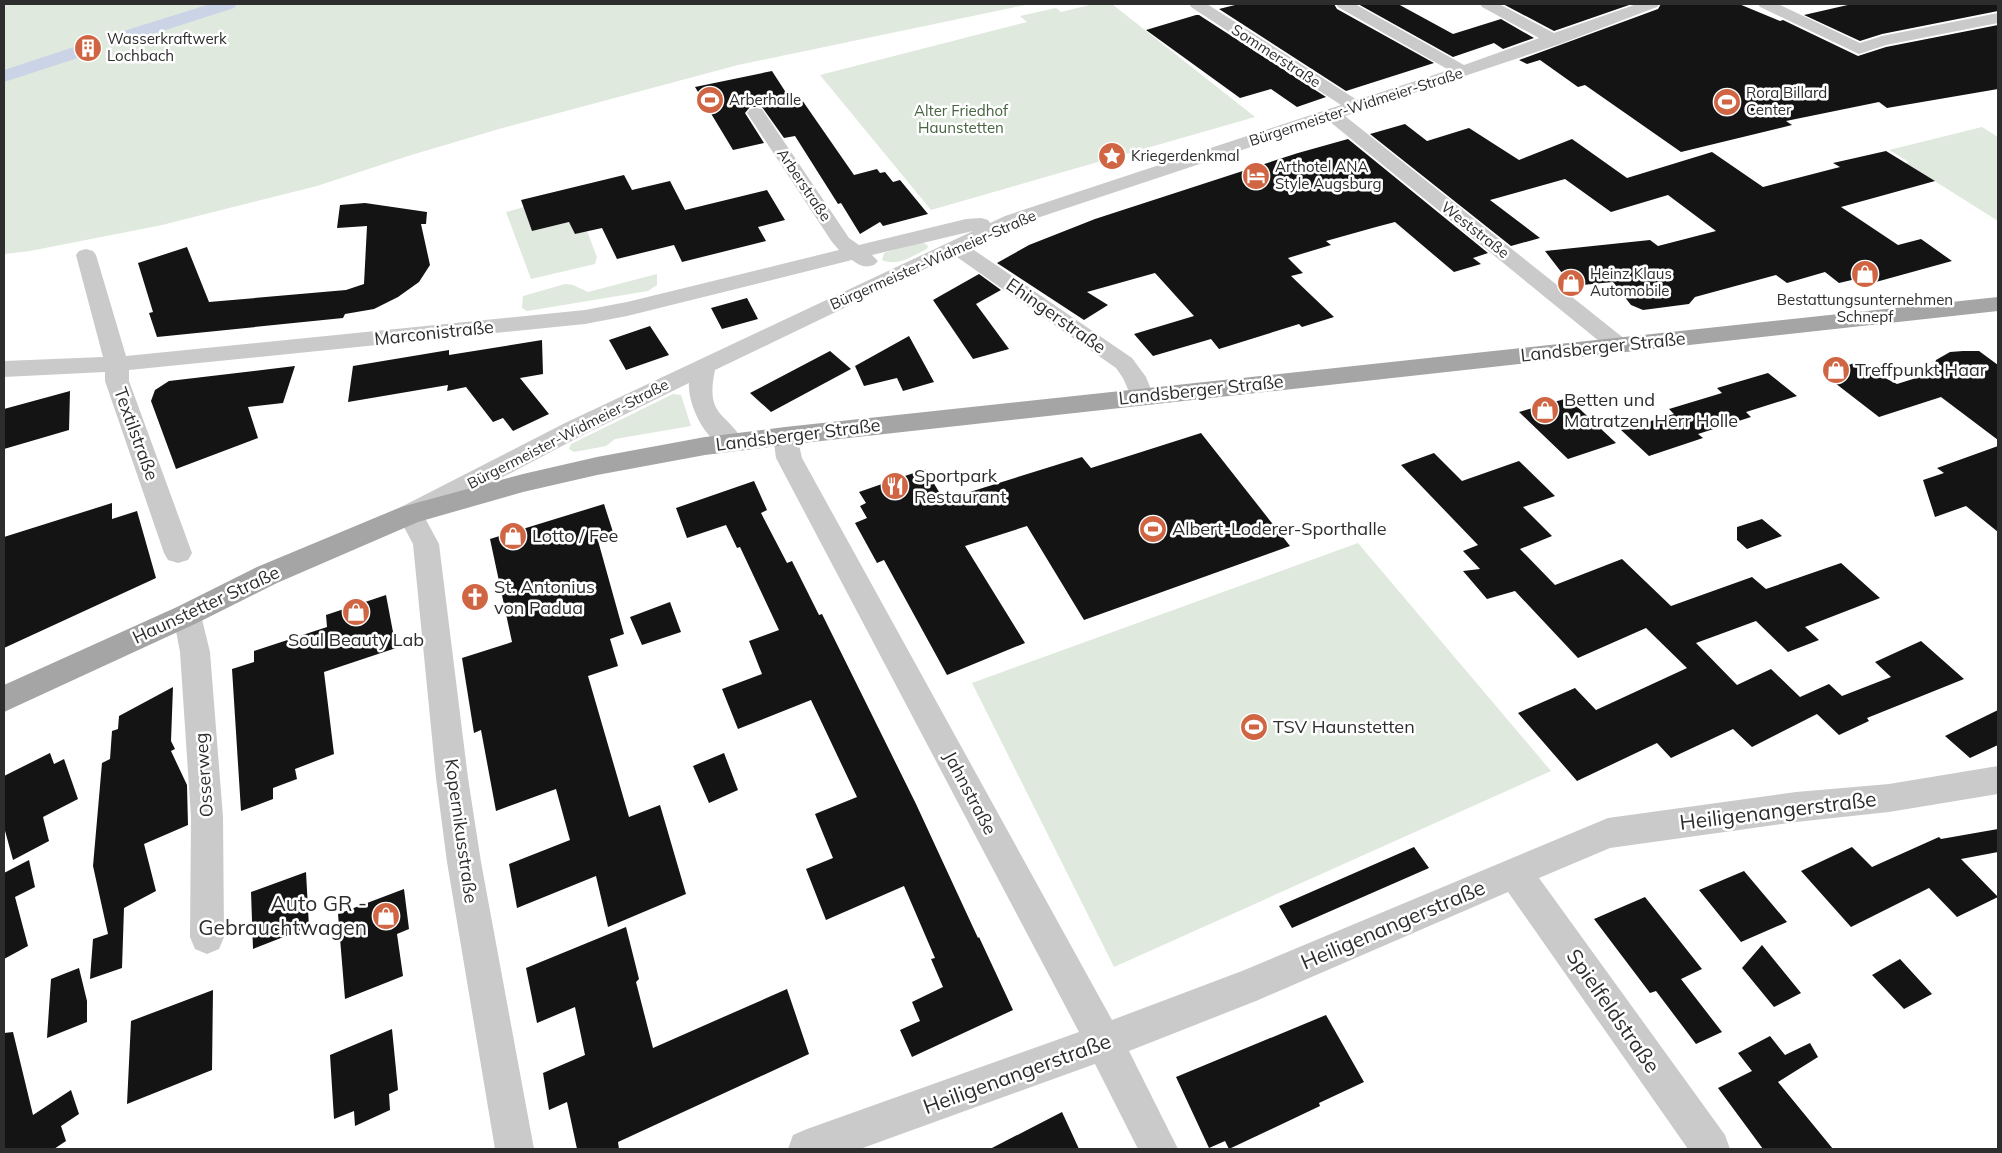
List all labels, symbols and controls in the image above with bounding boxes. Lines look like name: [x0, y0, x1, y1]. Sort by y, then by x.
street label: Sommerstraße: [1228, 20, 1324, 91]
place label: Wasserkraftwerk Lochbach: [107, 29, 227, 65]
building icon: Wasserkraftwerk Lochbach: [73, 33, 103, 63]
street label: Bürgermeister-Widmeier-Straße: [1247, 63, 1465, 150]
place label: Rora Billard Center: [1746, 83, 1827, 119]
sports icon: Arberhalle: [695, 85, 725, 115]
sports icon: Rora Billard Center: [1712, 87, 1742, 117]
place label: Arberhalle: [729, 90, 801, 109]
park label: Alter Friedhof Haunstetten: [914, 101, 1009, 137]
place icon: Kriegerdenkmal: [1097, 141, 1127, 171]
street label: Arberstraße: [773, 145, 836, 225]
place label: Kriegerdenkmal: [1131, 146, 1240, 165]
place label: Arthotel ANA Style Augsburg: [1275, 157, 1382, 193]
hotel icon: Arthotel ANA Style Augsburg: [1241, 161, 1271, 191]
street label: Weststraße: [1437, 197, 1513, 262]
street label: Bürgermeister-Widmeier-Straße: [827, 205, 1039, 314]
shop icon: Bestattungsunternehmen Schnepf: [1850, 259, 1880, 289]
place label: Heinz Klaus Automobile: [1590, 264, 1672, 300]
shop icon: Heinz Klaus Automobile: [1556, 268, 1586, 298]
street label: Ehingerstraße: [1002, 273, 1111, 358]
place label: Bestattungsunternehmen Schnepf: [1777, 290, 1953, 326]
street label: Marconistraße: [373, 315, 495, 350]
street label: Landsberger Straße: [1519, 326, 1687, 367]
shop icon: Treffpunkt Haar: [1821, 355, 1851, 385]
place label: Treffpunkt Haar: [1855, 358, 1987, 381]
street label: Landsberger Straße: [1117, 369, 1285, 410]
street label: Bürgermeister-Widmeier-Straße: [464, 374, 672, 493]
street label: Textilstraße: [109, 384, 164, 483]
place label: Betten und Matratzen Herr Holle: [1564, 388, 1738, 432]
shop icon: Betten und Matratzen Herr Holle: [1530, 395, 1560, 425]
street label: Landsberger Straße: [714, 413, 882, 456]
place label: Sportpark Restaurant: [914, 464, 1006, 508]
restaurant icon: Sportpark Restaurant: [880, 471, 910, 501]
sports icon: Albert-Loderer-Sporthalle: [1138, 514, 1168, 544]
place label: Albert-Loderer-Sporthalle: [1172, 517, 1387, 540]
shop icon: Lotto / Fee: [498, 521, 528, 551]
place label: Lotto / Fee: [532, 524, 618, 547]
street label: Haunstetter Straße: [129, 560, 283, 649]
place label: St. Antonius von Padua: [494, 575, 595, 619]
church icon: St. Antonius von Padua: [460, 582, 490, 612]
shop icon: Soul Beauty Lab: [341, 597, 371, 627]
place label: Soul Beauty Lab: [288, 628, 424, 651]
sports icon: TSV Haunstetten: [1239, 712, 1269, 742]
place label: TSV Haunstetten: [1273, 715, 1415, 738]
street label: Osserweg: [189, 732, 218, 818]
street label: Jahnstraße: [939, 747, 1002, 839]
street label: Kopernikusstraße: [440, 757, 483, 905]
street label: Heiligenangerstraße: [1678, 785, 1878, 835]
street label: Heiligenangerstraße: [1296, 873, 1489, 975]
place label: Auto GR - Gebrauchtwagen: [198, 890, 367, 940]
shop icon: Auto GR - Gebrauchtwagen: [371, 901, 401, 931]
street label: Spielfeldstraße: [1561, 943, 1666, 1077]
street label: Heiligenangerstraße: [919, 1027, 1114, 1119]

